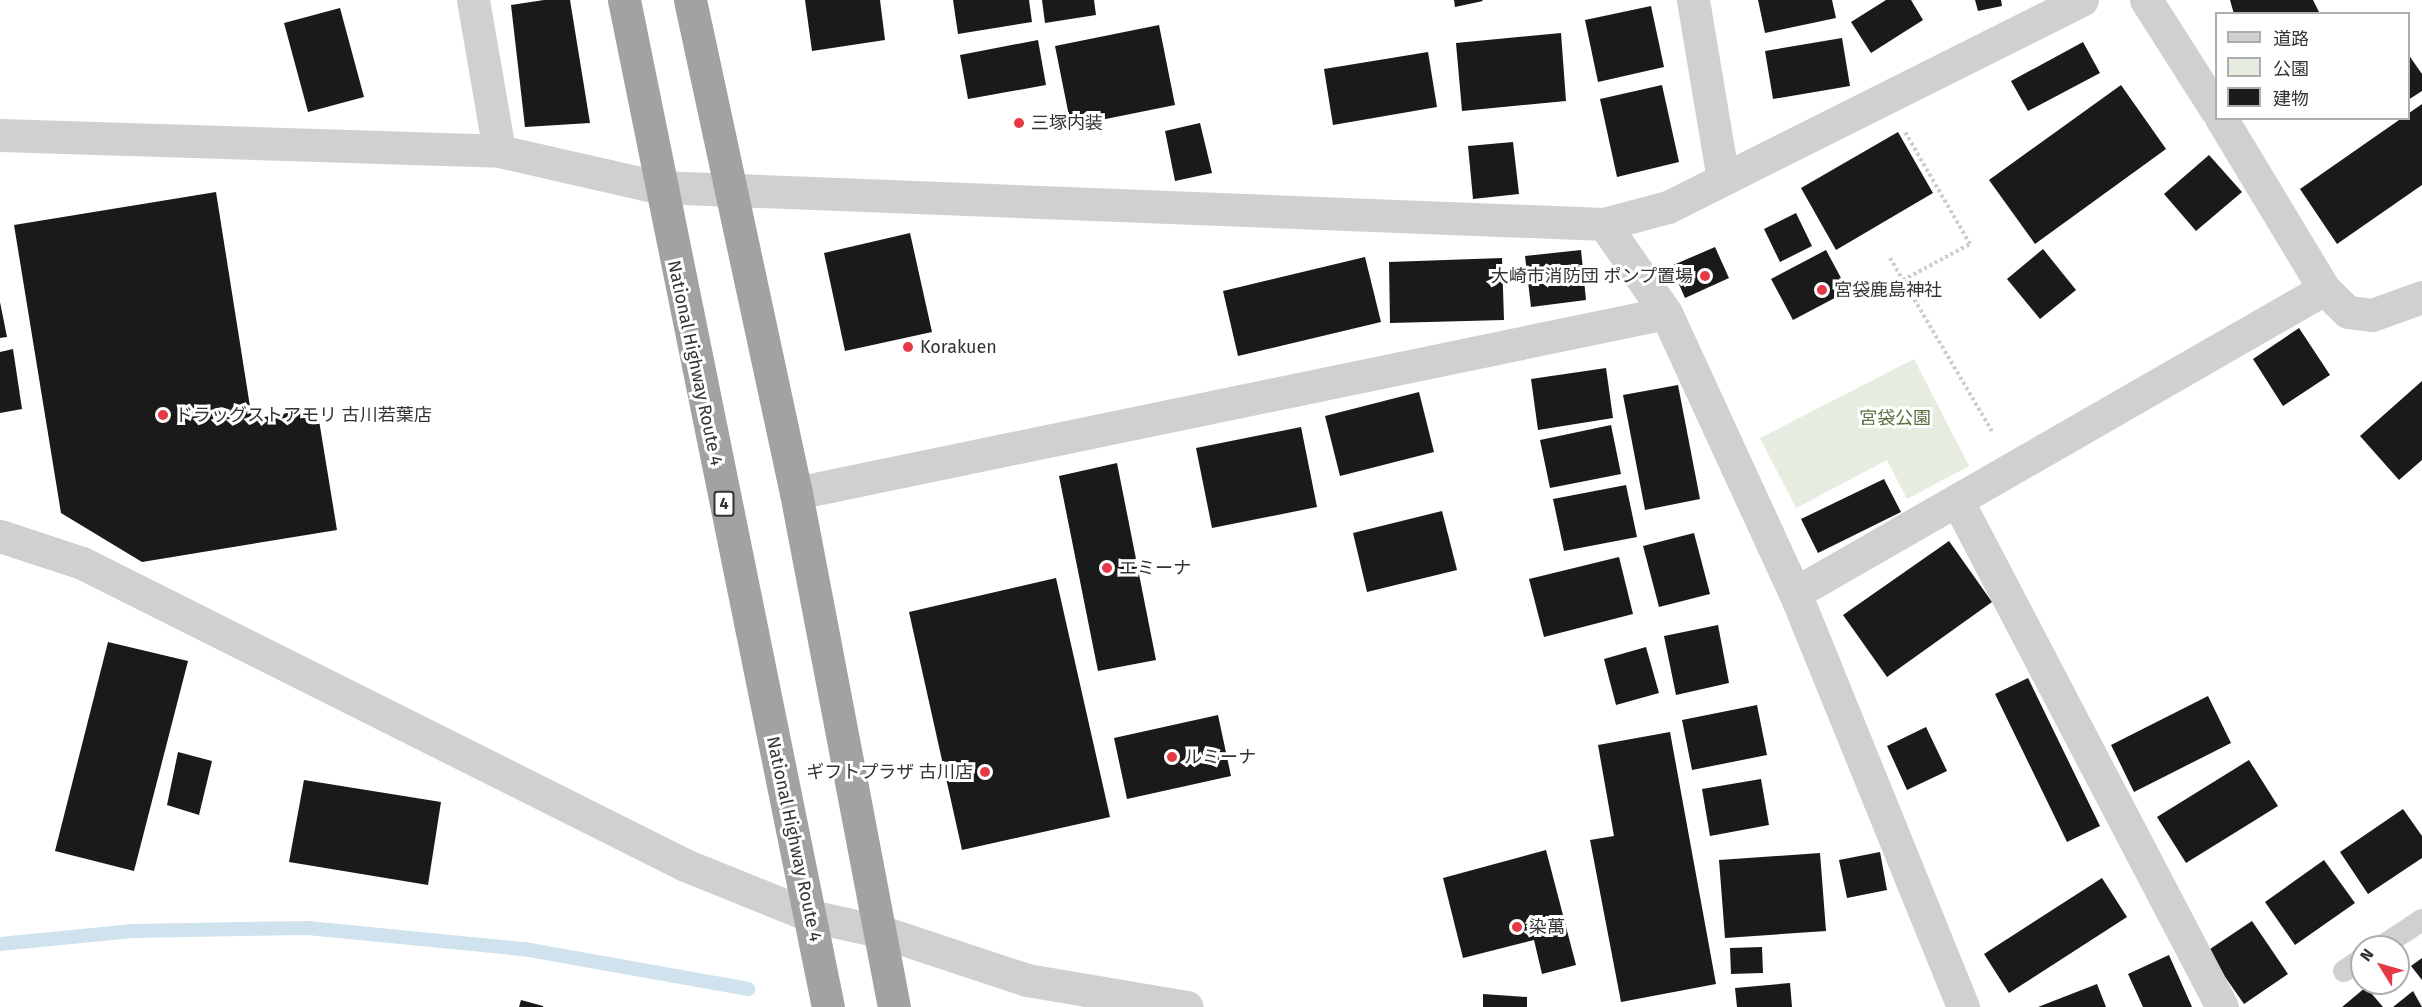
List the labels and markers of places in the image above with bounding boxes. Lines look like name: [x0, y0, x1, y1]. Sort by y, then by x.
place label: 三塚内装: [1031, 112, 1103, 134]
marker: 三塚内装: [1012, 116, 1026, 130]
place label: 大崎市消防団 ポンプ置場: [1490, 265, 1693, 287]
marker: 大崎市消防団 ポンプ置場: [1698, 269, 1712, 283]
place label: 宮袋鹿島神社: [1834, 279, 1942, 301]
marker: 宮袋鹿島神社: [1815, 283, 1829, 297]
place label: Korakuen: [920, 336, 997, 358]
marker: Korakuen: [901, 340, 915, 354]
place label: ドラッグストアモリ 古川若葉店: [175, 404, 432, 426]
marker: ドラッグストアモリ 古川若葉店: [156, 408, 170, 422]
place label: エミーナ: [1119, 557, 1191, 579]
marker: エミーナ: [1100, 561, 1114, 575]
place label: ルミーナ: [1184, 746, 1256, 768]
marker: ルミーナ: [1165, 750, 1179, 764]
place label: ギフトプラザ 古川店: [806, 761, 973, 783]
marker: ギフトプラザ 古川店: [978, 765, 992, 779]
place label: 染萬: [1529, 916, 1565, 938]
marker: 染萬: [1510, 920, 1524, 934]

